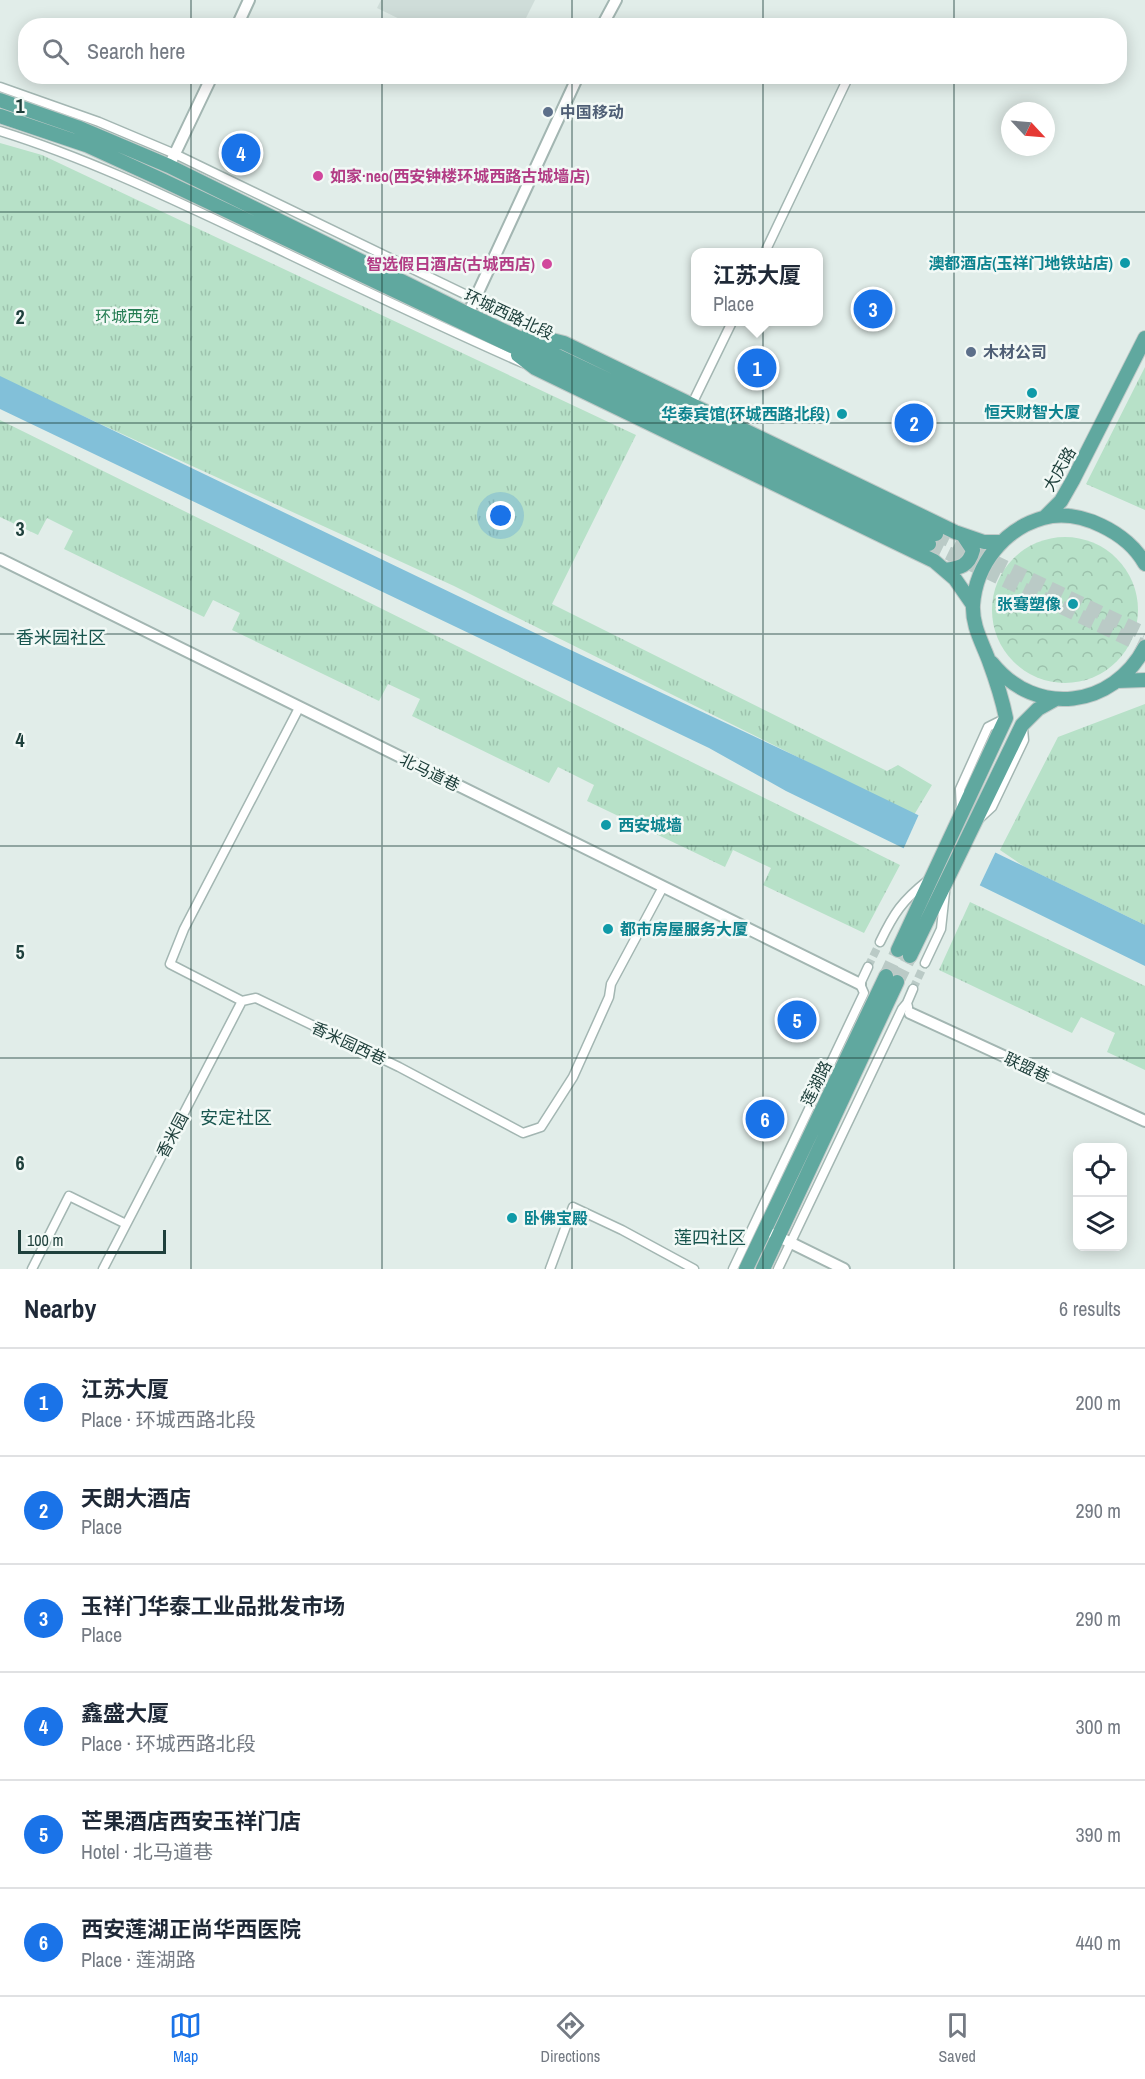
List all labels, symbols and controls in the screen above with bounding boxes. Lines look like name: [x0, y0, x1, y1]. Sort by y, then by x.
search box: [18, 18, 1127, 84]
icon: search: [39, 35, 72, 68]
text: Search here: [87, 36, 185, 66]
text: 1: [15, 92, 25, 119]
place label: 中国移动: [560, 101, 624, 123]
north arrow: [1001, 102, 1055, 156]
marker: 中国移动: [541, 105, 555, 119]
pin: 4: [222, 130, 260, 176]
place label: 如家·neo(西安钟楼环城西路古城墙店): [330, 165, 590, 187]
marker: 如家·neo(西安钟楼环城西路古城墙店): [311, 169, 325, 183]
popup: [691, 248, 823, 326]
place label: 澳都酒店(玉祥门地铁站店): [928, 252, 1113, 274]
place label: 智选假日酒店(古城西店): [366, 253, 535, 275]
marker: 澳都酒店(玉祥门地铁站店): [1118, 256, 1132, 270]
marker: 智选假日酒店(古城西店): [540, 257, 554, 271]
text: 江苏大厦: [713, 260, 801, 290]
street label: 环城西路北段: [461, 284, 557, 344]
pin: 3: [854, 286, 892, 332]
text: Place: [713, 290, 754, 317]
text: 2: [15, 303, 25, 330]
park label: 环城西苑: [95, 305, 159, 327]
place label: 木材公司: [983, 341, 1047, 363]
marker: 木材公司: [964, 345, 978, 359]
pin: 1: [738, 346, 777, 391]
marker: 恒天财智大厦: [1025, 386, 1039, 400]
pin: 2: [894, 400, 934, 446]
place label: 恒天财智大厦: [984, 401, 1080, 423]
place label: 华泰宾馆(环城西路北段): [661, 403, 830, 425]
marker: 华泰宾馆(环城西路北段): [835, 407, 849, 421]
street label: 大庆路: [1037, 443, 1081, 495]
your location: [486, 501, 515, 530]
text: 3: [15, 515, 25, 542]
place label: 张骞塑像: [997, 593, 1061, 615]
marker: 张骞塑像: [1066, 597, 1080, 611]
district label: 香米园社区: [16, 625, 106, 650]
text: 4: [15, 726, 25, 753]
street label: 北马道巷: [396, 748, 464, 796]
place label: 西安城墙: [618, 814, 682, 836]
marker: 西安城墙: [599, 818, 613, 832]
place label: 都市房屋服务大厦: [620, 918, 748, 940]
marker: 都市房屋服务大厦: [601, 922, 615, 936]
text: 5: [15, 938, 25, 965]
pin: 5: [778, 998, 816, 1042]
street label: 香米园西巷: [308, 1016, 390, 1070]
street label: 联盟巷: [1001, 1047, 1053, 1087]
street label: 莲湖路: [796, 1057, 836, 1109]
pin: 6: [746, 1096, 784, 1142]
district label: 安定社区: [200, 1105, 272, 1130]
street label: 香米园: [151, 1109, 193, 1161]
map controls: [1073, 1143, 1127, 1251]
button: locate: [1073, 1143, 1127, 1197]
text: 6: [15, 1149, 25, 1176]
button: layers: [1073, 1197, 1127, 1251]
place label: 卧佛宝殿: [524, 1207, 588, 1229]
marker: 卧佛宝殿: [505, 1211, 519, 1225]
district label: 莲四社区: [674, 1225, 746, 1250]
scale bar: [18, 1227, 166, 1254]
text: 100 m: [27, 1229, 63, 1251]
text: Nearby: [24, 1291, 96, 1326]
text: 6 results: [1059, 1295, 1121, 1322]
text: 江苏大厦: [81, 1374, 169, 1404]
text: 1: [39, 1389, 48, 1416]
text: 200 m: [1075, 1389, 1121, 1416]
text: Place · 环城西路北段: [81, 1406, 256, 1433]
text: 天朗大酒店: [81, 1483, 191, 1513]
text: 2: [39, 1497, 48, 1524]
text: 290 m: [1075, 1497, 1121, 1524]
text: Place: [81, 1513, 122, 1540]
text: 玉祥门华泰工业品批发市场: [81, 1591, 345, 1621]
text: 3: [39, 1605, 48, 1632]
text: 290 m: [1075, 1605, 1121, 1632]
text: Place: [81, 1621, 122, 1648]
text: 鑫盛大厦: [81, 1698, 169, 1728]
text: 4: [39, 1713, 48, 1740]
text: 300 m: [1075, 1713, 1121, 1740]
text: Place · 环城西路北段: [81, 1730, 256, 1757]
text: 芒果酒店西安玉祥门店: [81, 1806, 301, 1836]
text: 5: [39, 1821, 48, 1848]
text: 390 m: [1075, 1821, 1121, 1848]
text: Hotel · 北马道巷: [81, 1838, 213, 1865]
text: 西安莲湖正尚华西医院: [81, 1914, 301, 1944]
text: 6: [39, 1929, 48, 1956]
text: 440 m: [1075, 1929, 1121, 1956]
text: Place · 莲湖路: [81, 1946, 196, 1973]
tab: Map: [169, 2009, 202, 2067]
tab: Directions: [540, 2009, 600, 2067]
tab: Saved: [939, 2009, 976, 2067]

